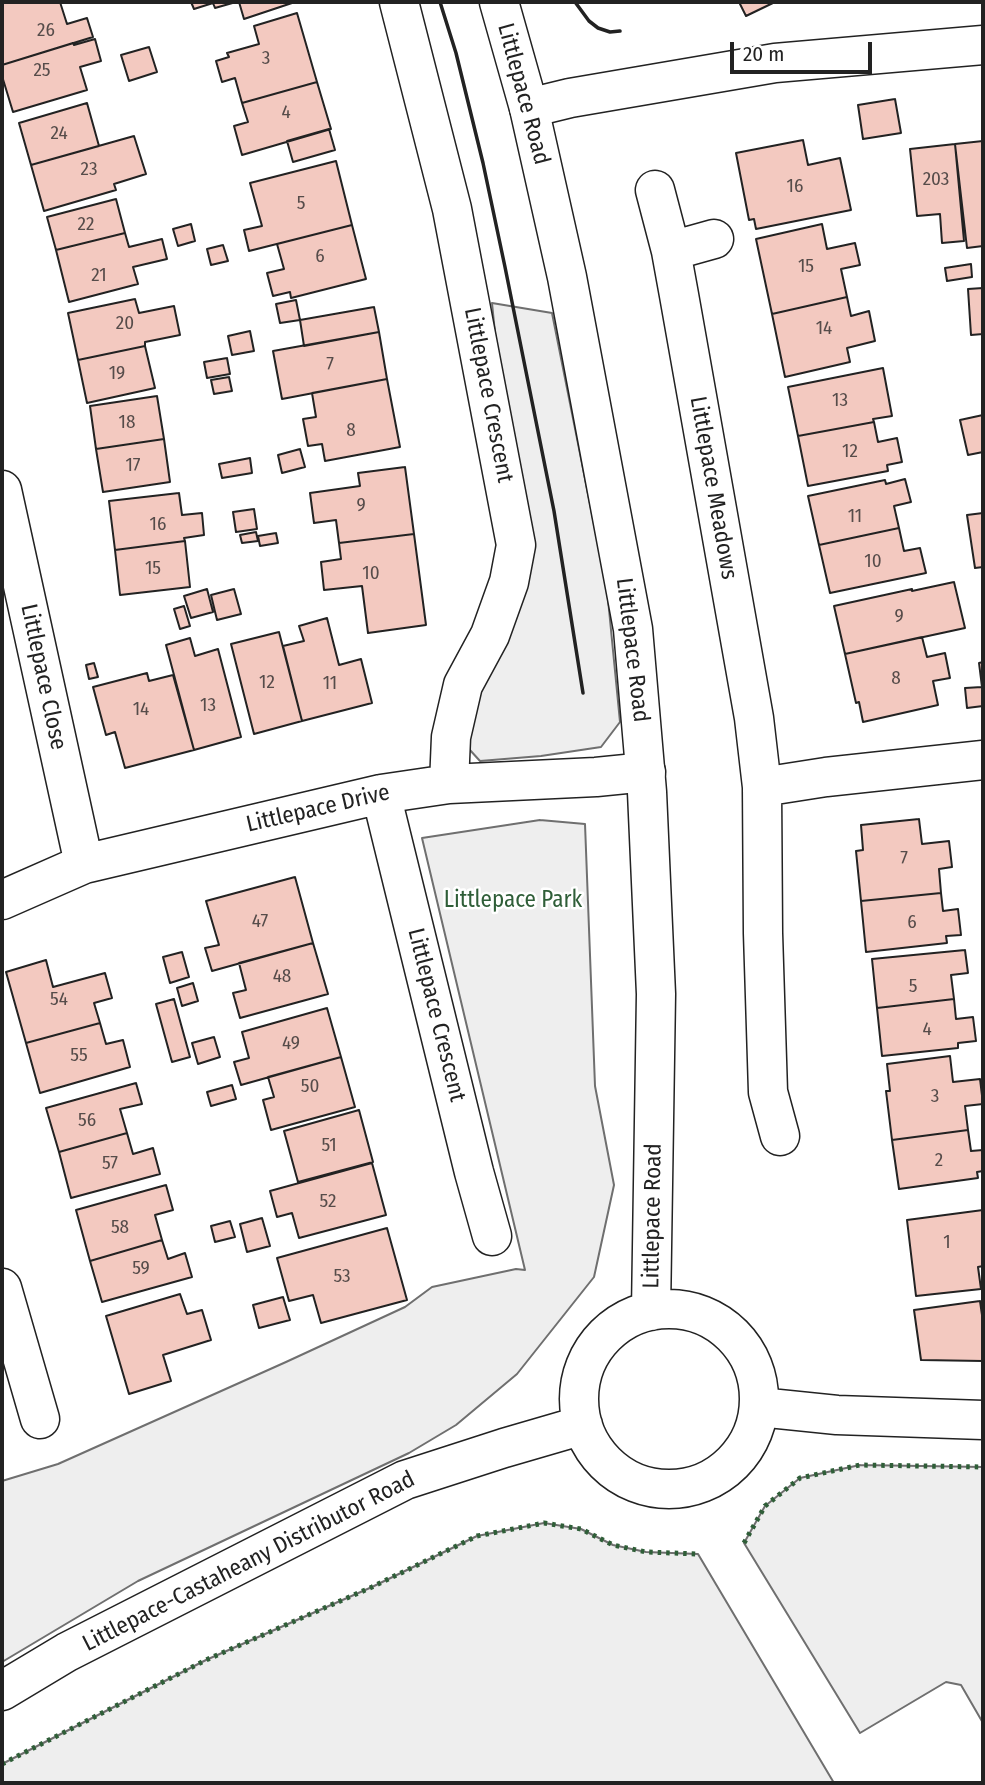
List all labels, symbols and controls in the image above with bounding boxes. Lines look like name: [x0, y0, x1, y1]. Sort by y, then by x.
house number: 26: [37, 20, 55, 42]
street label: Littlepace Road: [491, 20, 555, 168]
scale bar: [733, 28, 875, 72]
text: 20 m: [743, 41, 784, 67]
house number: 3: [262, 48, 270, 70]
house number: 25: [33, 60, 51, 82]
house number: 4: [281, 102, 291, 124]
house number: 24: [50, 123, 68, 145]
house number: 23: [81, 159, 97, 181]
house number: 203: [923, 169, 949, 191]
house number: 16: [787, 176, 803, 198]
house number: 5: [297, 193, 305, 215]
house number: 22: [78, 214, 94, 236]
house number: 6: [315, 246, 325, 268]
house number: 15: [798, 256, 814, 278]
house number: 21: [91, 265, 107, 287]
street label: Littlepace Crescent: [457, 305, 519, 485]
house number: 20: [116, 313, 134, 335]
house number: 14: [816, 318, 832, 340]
house number: 7: [326, 354, 334, 376]
house number: 19: [109, 363, 125, 385]
house number: 13: [832, 390, 848, 412]
street label: Littlepace Meadows: [683, 394, 743, 582]
house number: 18: [119, 412, 135, 434]
house number: 8: [346, 420, 356, 442]
house number: 12: [842, 441, 858, 463]
house number: 17: [125, 455, 141, 477]
house number: 9: [356, 495, 366, 517]
house number: 11: [848, 506, 862, 528]
house number: 16: [150, 514, 166, 536]
house number: 10: [864, 551, 882, 573]
house number: 15: [145, 558, 161, 580]
house number: 10: [362, 563, 380, 585]
street label: Littlepace Road: [609, 576, 655, 724]
street label: Littlepace Close: [14, 602, 72, 752]
house number: 9: [894, 606, 904, 628]
house number: 8: [891, 668, 901, 690]
house number: 12: [259, 672, 275, 694]
house number: 11: [323, 673, 337, 695]
house number: 13: [200, 695, 216, 717]
house number: 14: [133, 699, 149, 721]
street label: Littlepace Drive: [244, 779, 392, 839]
house number: 7: [900, 848, 908, 870]
park label: Littlepace Park: [444, 887, 582, 915]
house number: 47: [252, 911, 268, 933]
house number: 6: [907, 912, 917, 934]
street label: Littlepace Crescent: [401, 925, 471, 1105]
house number: 48: [273, 966, 291, 988]
house number: 5: [909, 976, 917, 998]
house number: 54: [50, 989, 68, 1011]
house number: 4: [922, 1019, 932, 1041]
house number: 49: [282, 1033, 300, 1055]
house number: 55: [70, 1045, 88, 1067]
house number: 50: [301, 1076, 319, 1098]
house number: 3: [931, 1086, 939, 1108]
house number: 56: [78, 1110, 96, 1132]
house number: 51: [321, 1135, 337, 1157]
street label: Littlepace Road: [638, 1143, 668, 1289]
house number: 2: [935, 1150, 943, 1172]
house number: 57: [102, 1153, 118, 1175]
house number: 52: [320, 1191, 336, 1213]
house number: 58: [111, 1217, 129, 1239]
house number: 1: [943, 1232, 951, 1254]
house number: 59: [132, 1258, 150, 1280]
house number: 53: [333, 1266, 351, 1288]
street label: Littlepace-Castaheany Distributor Road: [78, 1466, 420, 1658]

